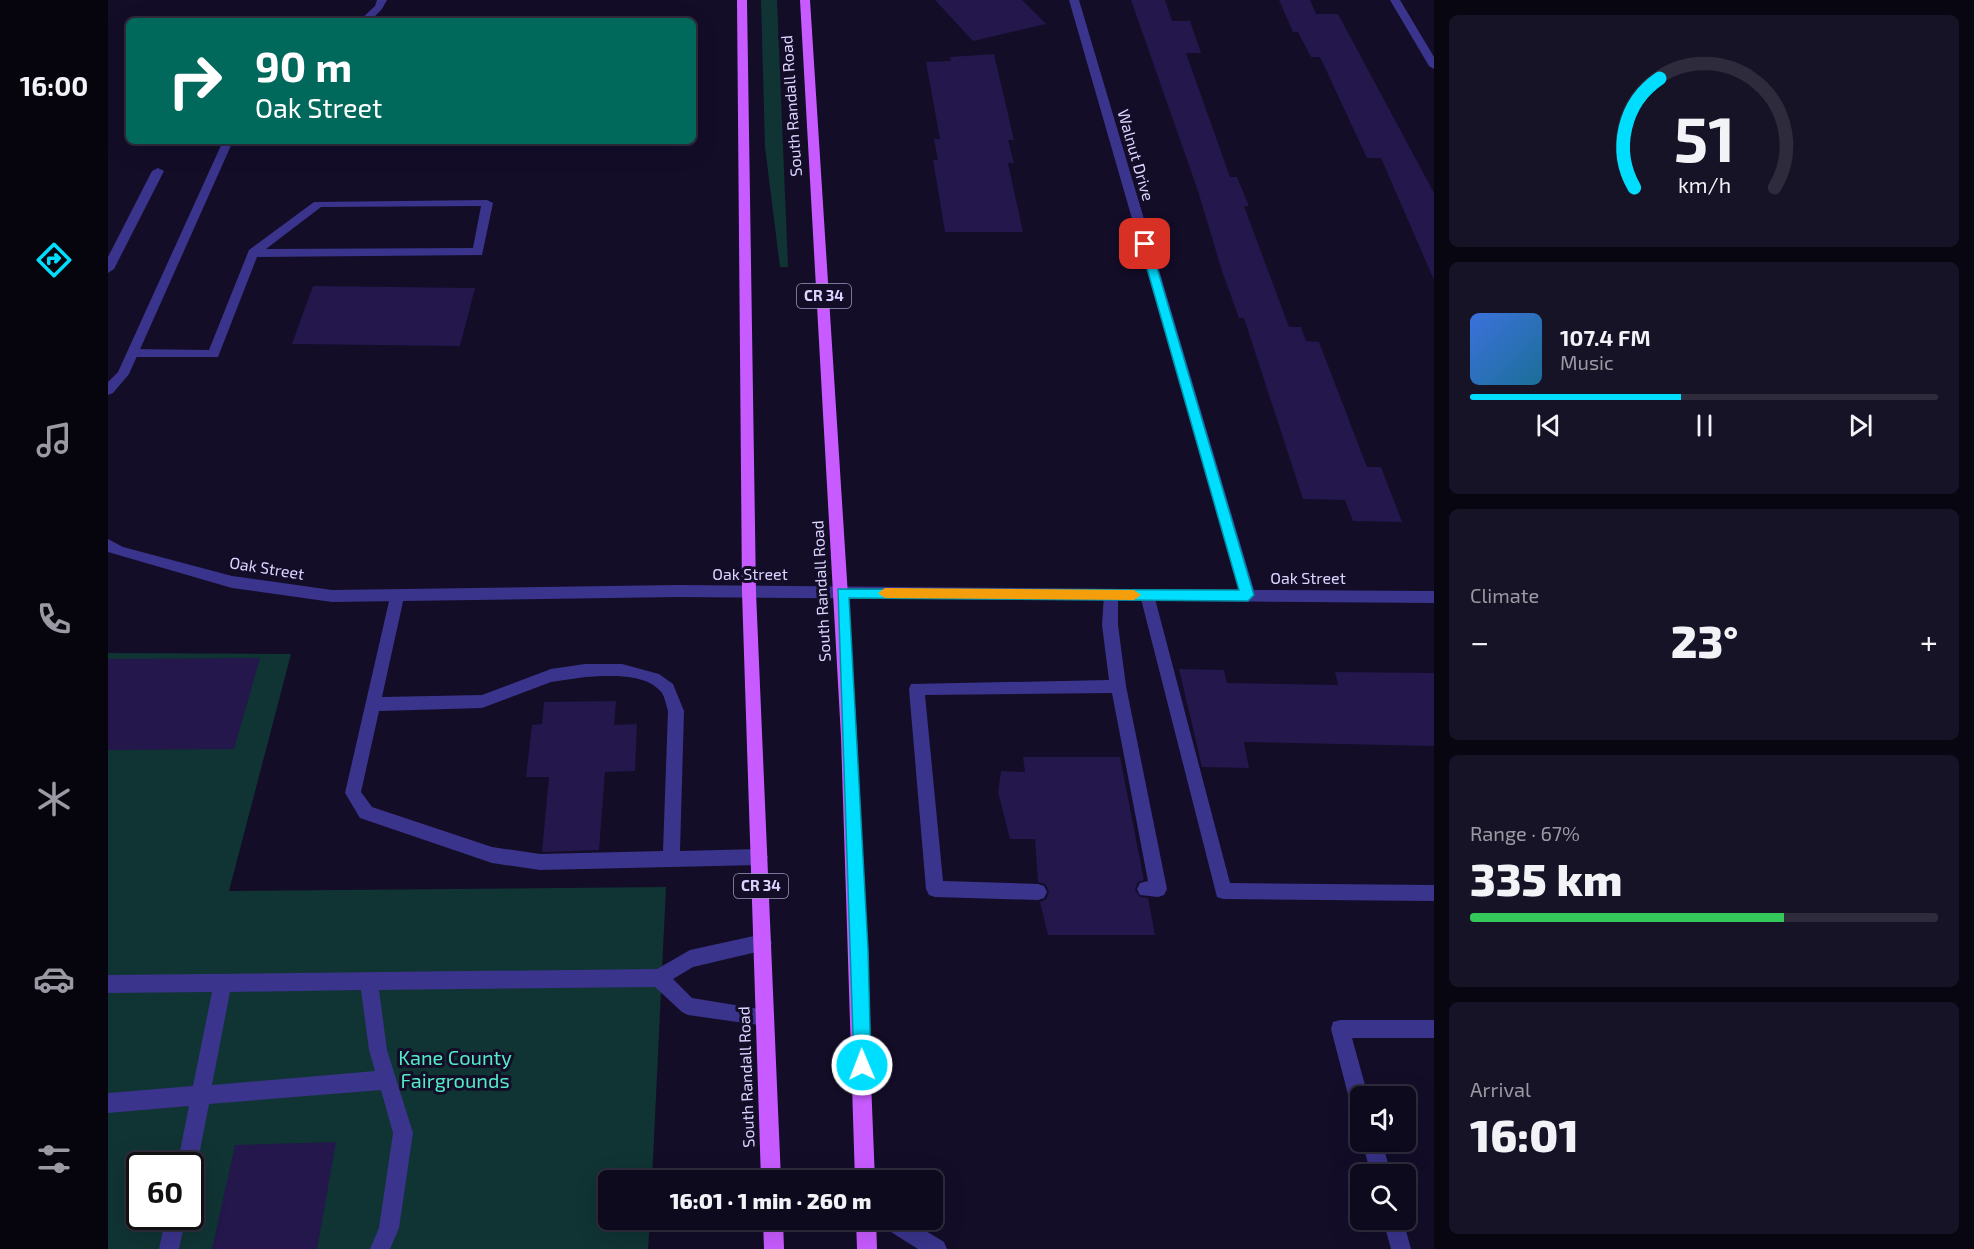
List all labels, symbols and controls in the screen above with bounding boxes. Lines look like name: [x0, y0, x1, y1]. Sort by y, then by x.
street label: South Randall Road: [776, 35, 805, 177]
text: 90 m: [255, 40, 352, 90]
icon: right: [156, 42, 234, 120]
text: 16:00: [20, 69, 88, 101]
text: Oak Street: [255, 91, 382, 123]
text: 51: [1673, 100, 1735, 175]
street label: Walnut Drive: [1114, 107, 1159, 203]
text: km/h: [1677, 172, 1731, 197]
pin: [1119, 218, 1170, 269]
icon: arrive: [1128, 227, 1161, 260]
icon: directions: [33, 239, 75, 281]
road number: CR 34: [797, 284, 851, 308]
text: 107.4 FM: [1560, 324, 1651, 350]
text: Music: [1560, 350, 1614, 374]
icon: previous: [1532, 409, 1565, 442]
icon: pause: [1688, 409, 1721, 442]
icon: next: [1844, 409, 1877, 442]
icon: music: [33, 419, 75, 461]
street label: South Randall Road: [807, 520, 834, 662]
street label: Oak Street: [228, 552, 306, 583]
street label: Oak Street: [712, 564, 788, 583]
street label: Oak Street: [1270, 568, 1346, 587]
text: Climate: [1470, 583, 1539, 607]
icon: phone: [33, 598, 75, 640]
text: 23°: [1671, 613, 1738, 667]
text: −: [1470, 621, 1489, 661]
text: +: [1920, 621, 1938, 661]
icon: climate: [33, 778, 75, 820]
text: Range · 67%: [1470, 821, 1580, 845]
text: 335 km: [1470, 851, 1623, 905]
road number: CR 34: [734, 874, 788, 898]
icon: car: [33, 958, 75, 1000]
street label: South Randall Road: [734, 1006, 757, 1148]
position arrow: [830, 1033, 894, 1097]
park label: Kane County Fairgrounds: [398, 1045, 512, 1092]
text: Arrival: [1470, 1077, 1531, 1101]
map controls: [1350, 1086, 1416, 1230]
button: sound: [1350, 1086, 1416, 1152]
text: 16:01: [1470, 1107, 1579, 1161]
icon: filters: [33, 1138, 75, 1180]
speed limit sign: 60: [126, 1152, 204, 1230]
button: search: [1350, 1164, 1416, 1230]
text: 16:01 · 1 min · 260 m: [670, 1187, 871, 1213]

